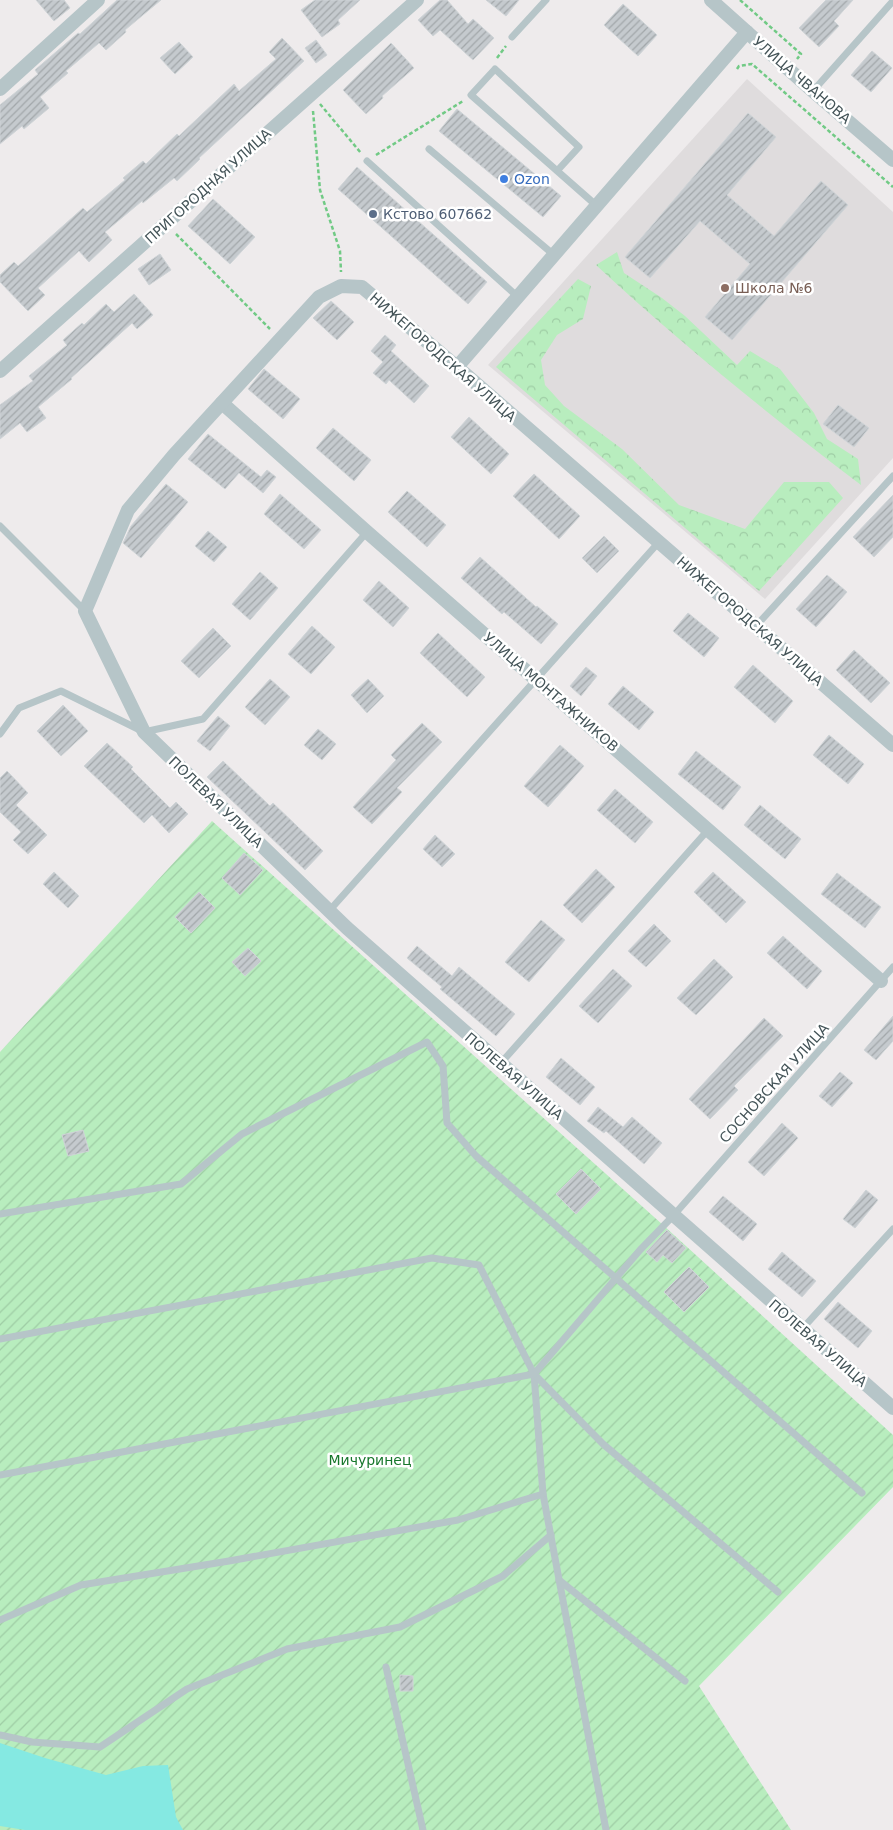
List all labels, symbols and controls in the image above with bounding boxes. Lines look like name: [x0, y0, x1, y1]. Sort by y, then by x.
street label: УЛИЦА ЧВАНОВА: [750, 33, 854, 127]
street label: ПРИГОРОДНАЯ УЛИЦА: [142, 125, 274, 247]
place label: Ozon: [514, 171, 550, 187]
marker: Ozon: [498, 173, 510, 185]
place label: Кстово 607662: [383, 206, 492, 222]
marker: Кстово 607662: [367, 208, 379, 220]
place label: Школа №6: [735, 280, 813, 296]
marker: Школа №6: [719, 282, 731, 294]
street label: НИЖЕГОРОДСКАЯ УЛИЦА: [367, 289, 520, 425]
street label: НИЖЕГОРОДСКАЯ УЛИЦА: [674, 553, 827, 689]
street label: УЛИЦА МОНТАЖНИКОВ: [481, 629, 621, 755]
street label: ПОЛЕВАЯ УЛИЦА: [166, 753, 267, 851]
street label: СОСНОВСКАЯ УЛИЦА: [716, 1020, 832, 1146]
street label: ПОЛЕВАЯ УЛИЦА: [462, 1029, 566, 1123]
street label: ПОЛЕВАЯ УЛИЦА: [766, 1296, 870, 1390]
park label: Мичуринец: [328, 1452, 412, 1468]

